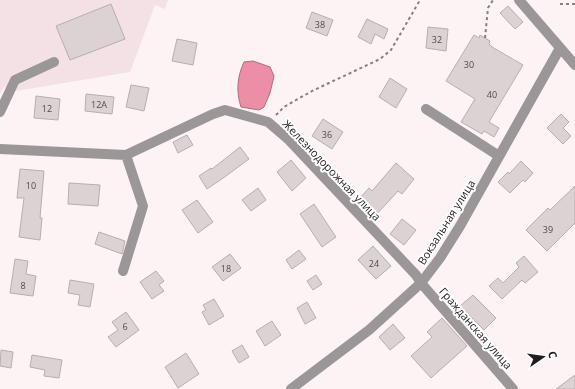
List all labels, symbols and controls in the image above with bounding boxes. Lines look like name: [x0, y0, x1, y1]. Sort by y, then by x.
house number: 38: [315, 18, 325, 31]
house number: 32: [432, 33, 442, 46]
house number: 30: [464, 58, 474, 71]
house number: 40: [487, 88, 497, 101]
house number: 12А: [91, 98, 107, 111]
house number: 12: [42, 102, 52, 115]
street label: Железнодорожная улица: [280, 116, 384, 224]
house number: 36: [322, 128, 332, 141]
street label: Вокзальная улица: [414, 177, 478, 267]
house number: 10: [26, 179, 36, 192]
house number: 39: [543, 223, 553, 236]
house number: 24: [369, 257, 379, 270]
house number: 18: [221, 262, 231, 275]
house number: 8: [20, 279, 26, 292]
street label: Гражданская улица: [436, 284, 516, 372]
house number: 6: [122, 320, 128, 333]
north arrow: [523, 337, 563, 377]
text: С: [545, 350, 561, 360]

